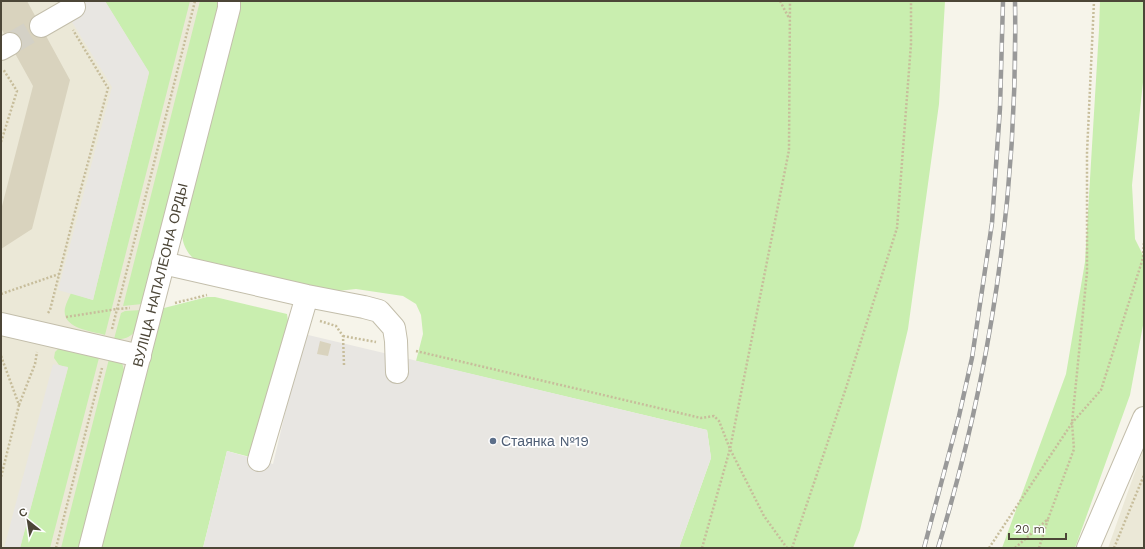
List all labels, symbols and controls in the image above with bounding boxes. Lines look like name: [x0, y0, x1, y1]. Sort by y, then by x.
street label: ВУЛІЦА НАПАЛЕОНА ОРДЫ: [129, 182, 191, 368]
place label: Стаянка №19: [501, 433, 589, 449]
marker: Стаянка №19: [488, 436, 498, 446]
north arrow: [8, 501, 48, 541]
text: С: [17, 505, 30, 520]
scale bar: [1009, 515, 1066, 541]
text: 20 m: [1015, 522, 1045, 536]

